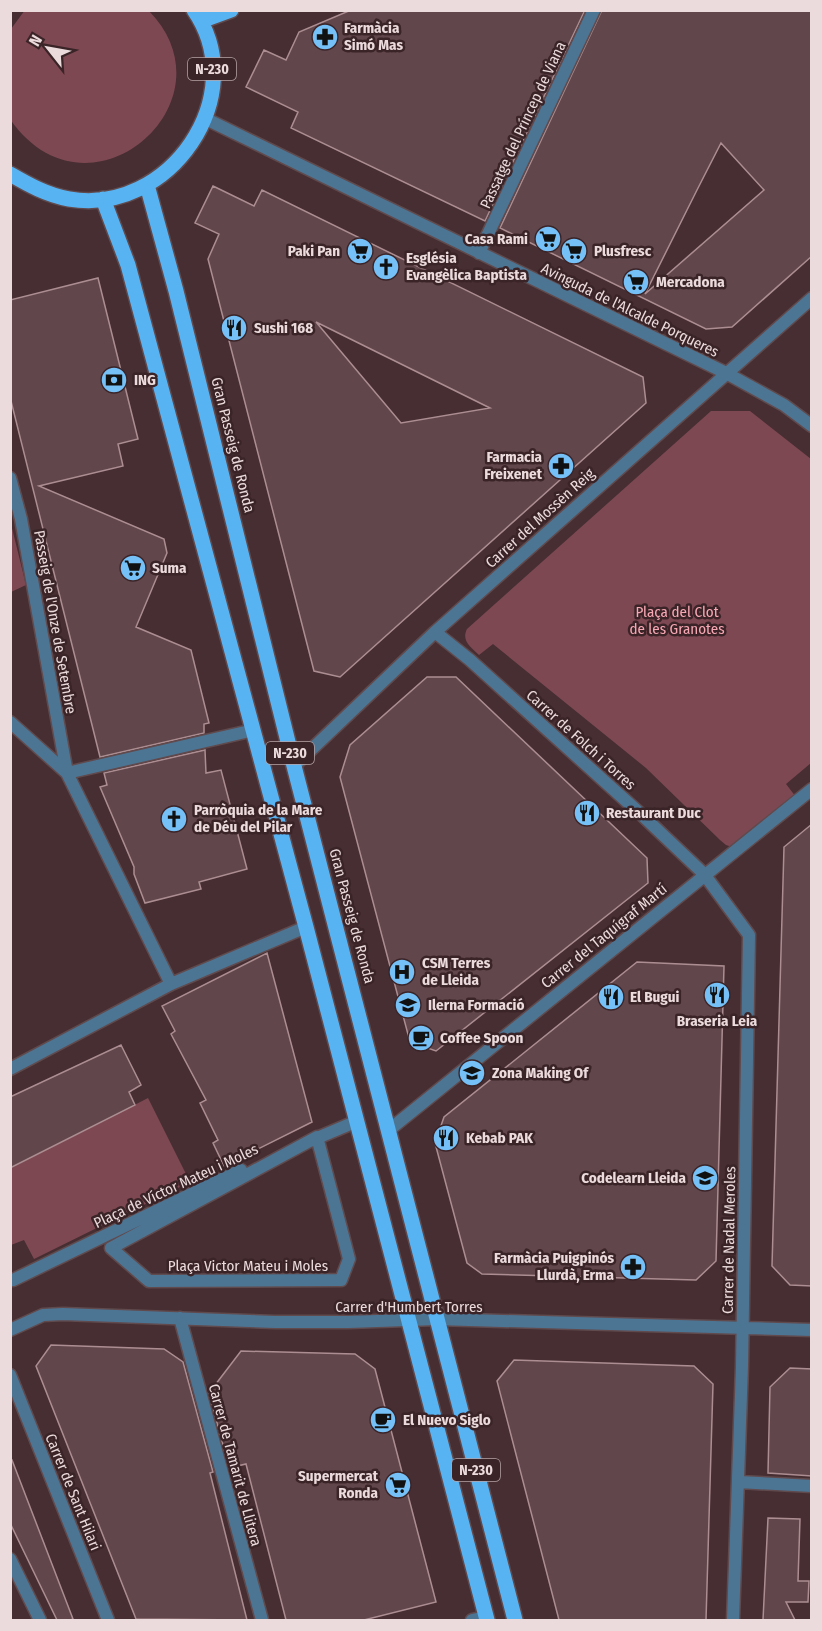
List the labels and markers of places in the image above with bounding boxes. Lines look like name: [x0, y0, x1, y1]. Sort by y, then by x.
place label: Farmàcia Simó Mas: [344, 19, 403, 54]
pharmacy icon: Farmàcia Simó Mas: [310, 22, 340, 52]
supermarket icon: Casa Rami: [533, 224, 563, 254]
place label: Casa Rami: [465, 230, 528, 248]
supermarket icon: Paki Pan: [345, 236, 375, 266]
supermarket icon: Plusfresc: [559, 236, 589, 266]
place label: Paki Pan: [288, 242, 340, 260]
place label: Plusfresc: [594, 242, 652, 260]
place label: Església Evangèlica Baptista: [406, 249, 527, 284]
church icon: Església Evangèlica Baptista: [371, 252, 401, 282]
supermarket icon: Mercadona: [621, 267, 651, 297]
place label: Mercadona: [656, 273, 725, 291]
restaurant icon: Sushi 168: [219, 313, 249, 343]
place label: Sushi 168: [254, 319, 313, 337]
bank icon: ING: [99, 365, 129, 395]
place label: ING: [134, 371, 156, 389]
place label: Farmacia Freixenet: [484, 448, 543, 483]
pharmacy icon: Farmacia Freixenet: [546, 451, 576, 481]
supermarket icon: Suma: [118, 553, 148, 583]
place label: Suma: [152, 559, 187, 577]
restaurant icon: Restaurant Duc: [572, 798, 602, 828]
place label: Parròquia de la Mare de Déu del Pilar: [194, 801, 323, 836]
church icon: Parròquia de la Mare de Déu del Pilar: [159, 804, 189, 834]
place label: Restaurant Duc: [606, 804, 701, 822]
place label: CSM Terres de Lleida: [422, 954, 491, 989]
hospital icon: CSM Terres de Lleida: [387, 957, 417, 987]
restaurant icon: Braseria Leia: [702, 980, 732, 1010]
restaurant icon: El Bugui: [596, 982, 626, 1012]
place label: El Bugui: [630, 988, 679, 1006]
school or university icon: Ilerna Formació: [393, 990, 423, 1020]
place label: Ilerna Formació: [428, 996, 525, 1014]
place label: Braseria Leia: [677, 1012, 758, 1030]
cafe icon: Coffee Spoon: [406, 1023, 436, 1053]
place label: Coffee Spoon: [440, 1029, 524, 1047]
school or university icon: Zona Making Of: [457, 1058, 487, 1088]
place label: Zona Making Of: [492, 1064, 589, 1082]
restaurant icon: Kebab PAK: [431, 1123, 461, 1153]
place label: Kebab PAK: [466, 1129, 533, 1147]
school or university icon: Codelearn Lleida: [690, 1163, 720, 1193]
place label: Codelearn Lleida: [581, 1169, 687, 1187]
place label: Farmàcia Puigpinós Llurdà, Erma: [494, 1249, 615, 1284]
pharmacy icon: Farmàcia Puigpinós Llurdà, Erma: [618, 1252, 648, 1282]
cafe icon: El Nuevo Siglo: [368, 1405, 398, 1435]
place label: El Nuevo Siglo: [403, 1411, 491, 1429]
place label: Supermercat Ronda: [298, 1467, 379, 1502]
supermarket icon: Supermercat Ronda: [383, 1470, 413, 1500]

